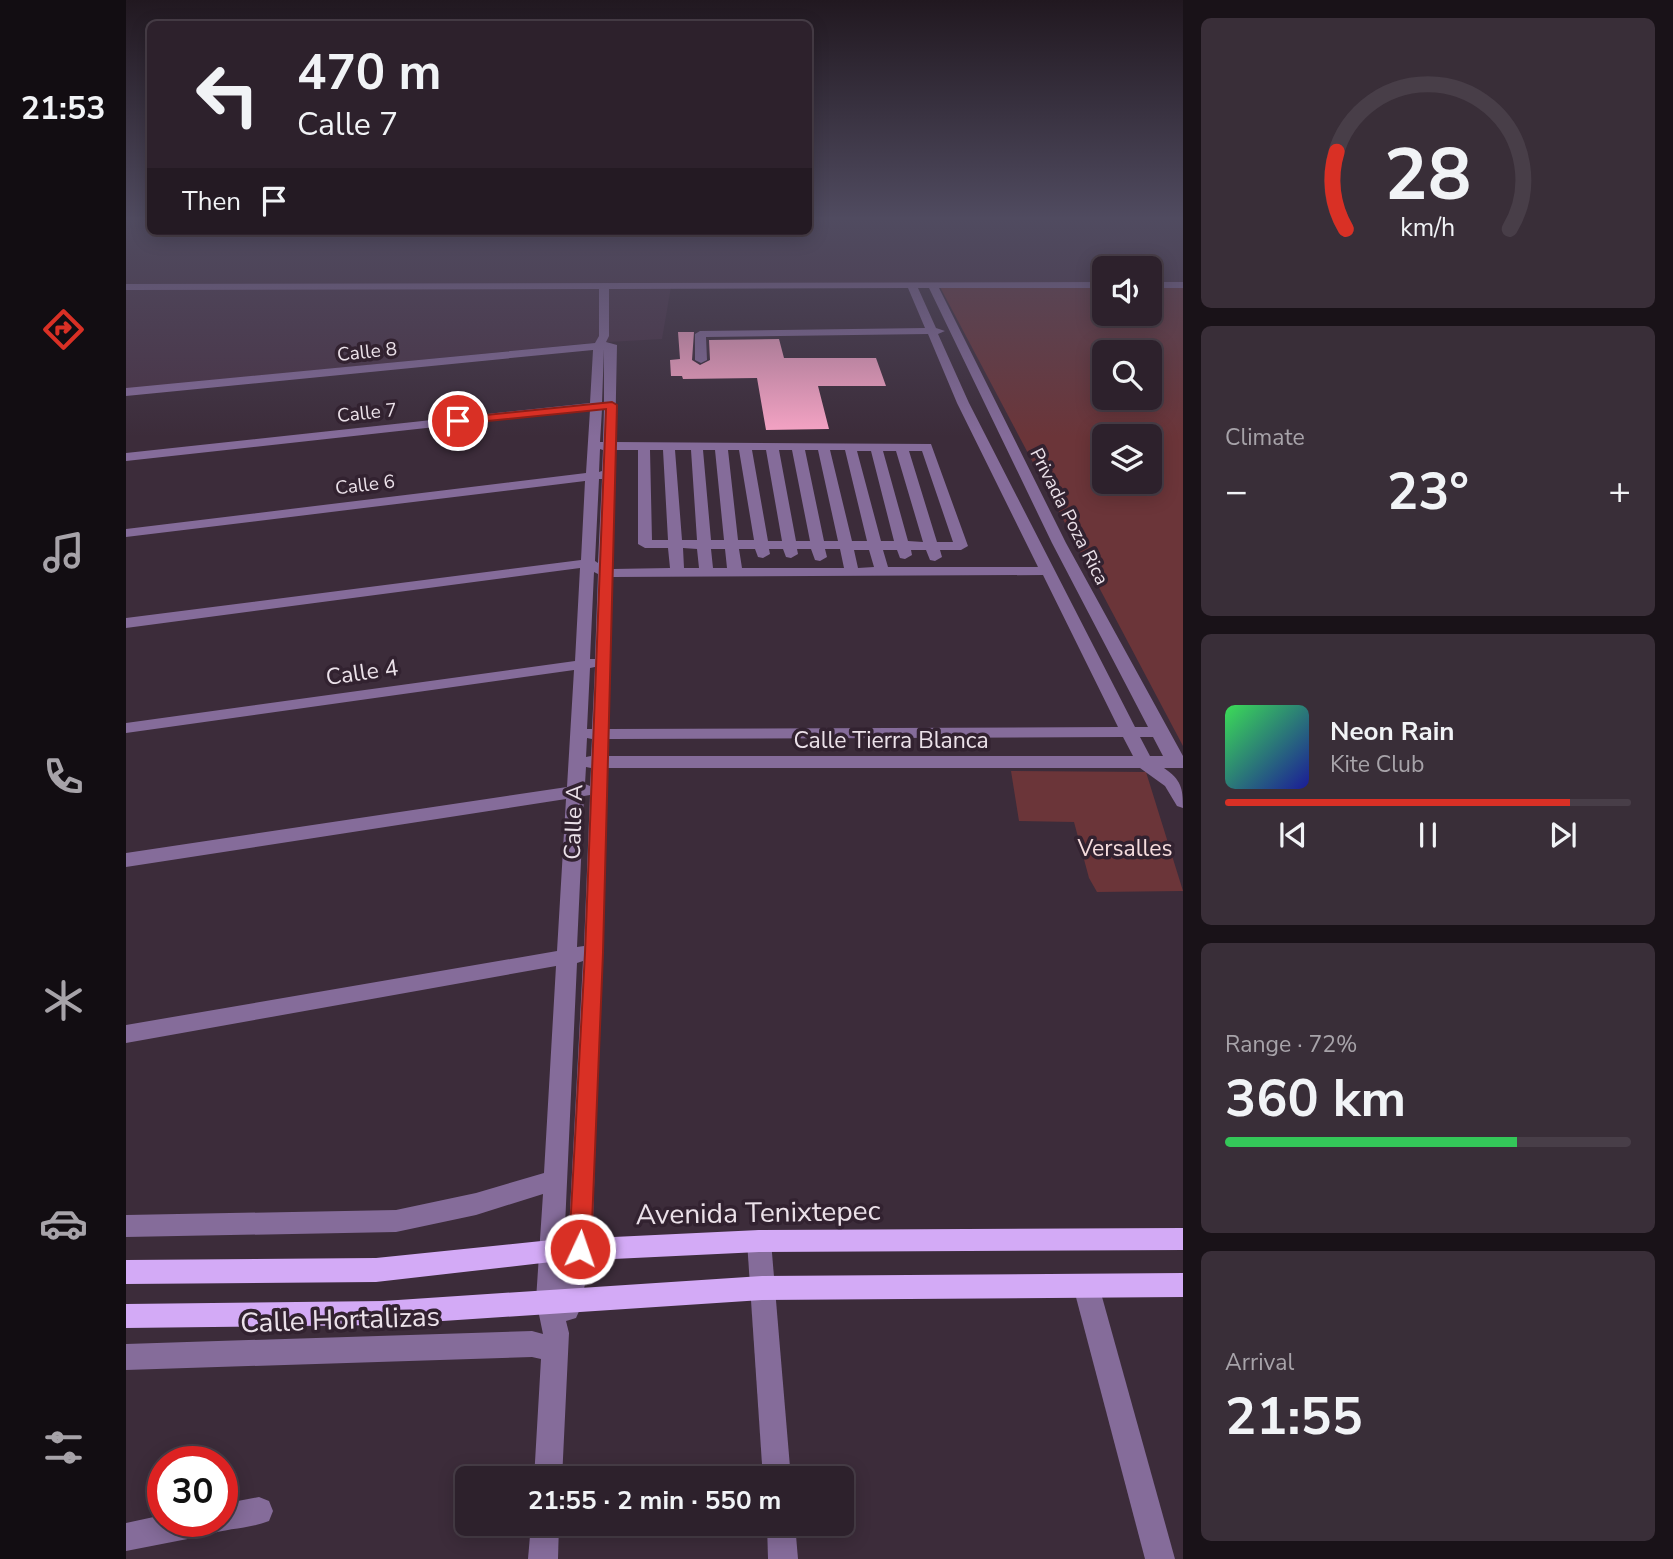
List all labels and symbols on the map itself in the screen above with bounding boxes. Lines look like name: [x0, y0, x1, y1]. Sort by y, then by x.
street label: Calle 8: [336, 336, 398, 368]
pin: [428, 391, 488, 451]
street label: Calle 7: [336, 397, 398, 429]
street label: Privada Poza Rica: [1023, 444, 1115, 589]
street label: Calle 6: [334, 468, 397, 502]
street label: Calle 4: [324, 652, 400, 693]
street label: Calle Tierra Blanca: [793, 725, 989, 756]
street label: Calle A: [557, 783, 590, 860]
park label: Versalles: [1077, 833, 1172, 864]
street label: Avenida Tenixtepec: [635, 1192, 881, 1234]
position arrow: [543, 1212, 617, 1286]
street label: Calle Hortalizas: [239, 1298, 441, 1342]
speed limit sign: 30: [147, 1446, 238, 1537]

